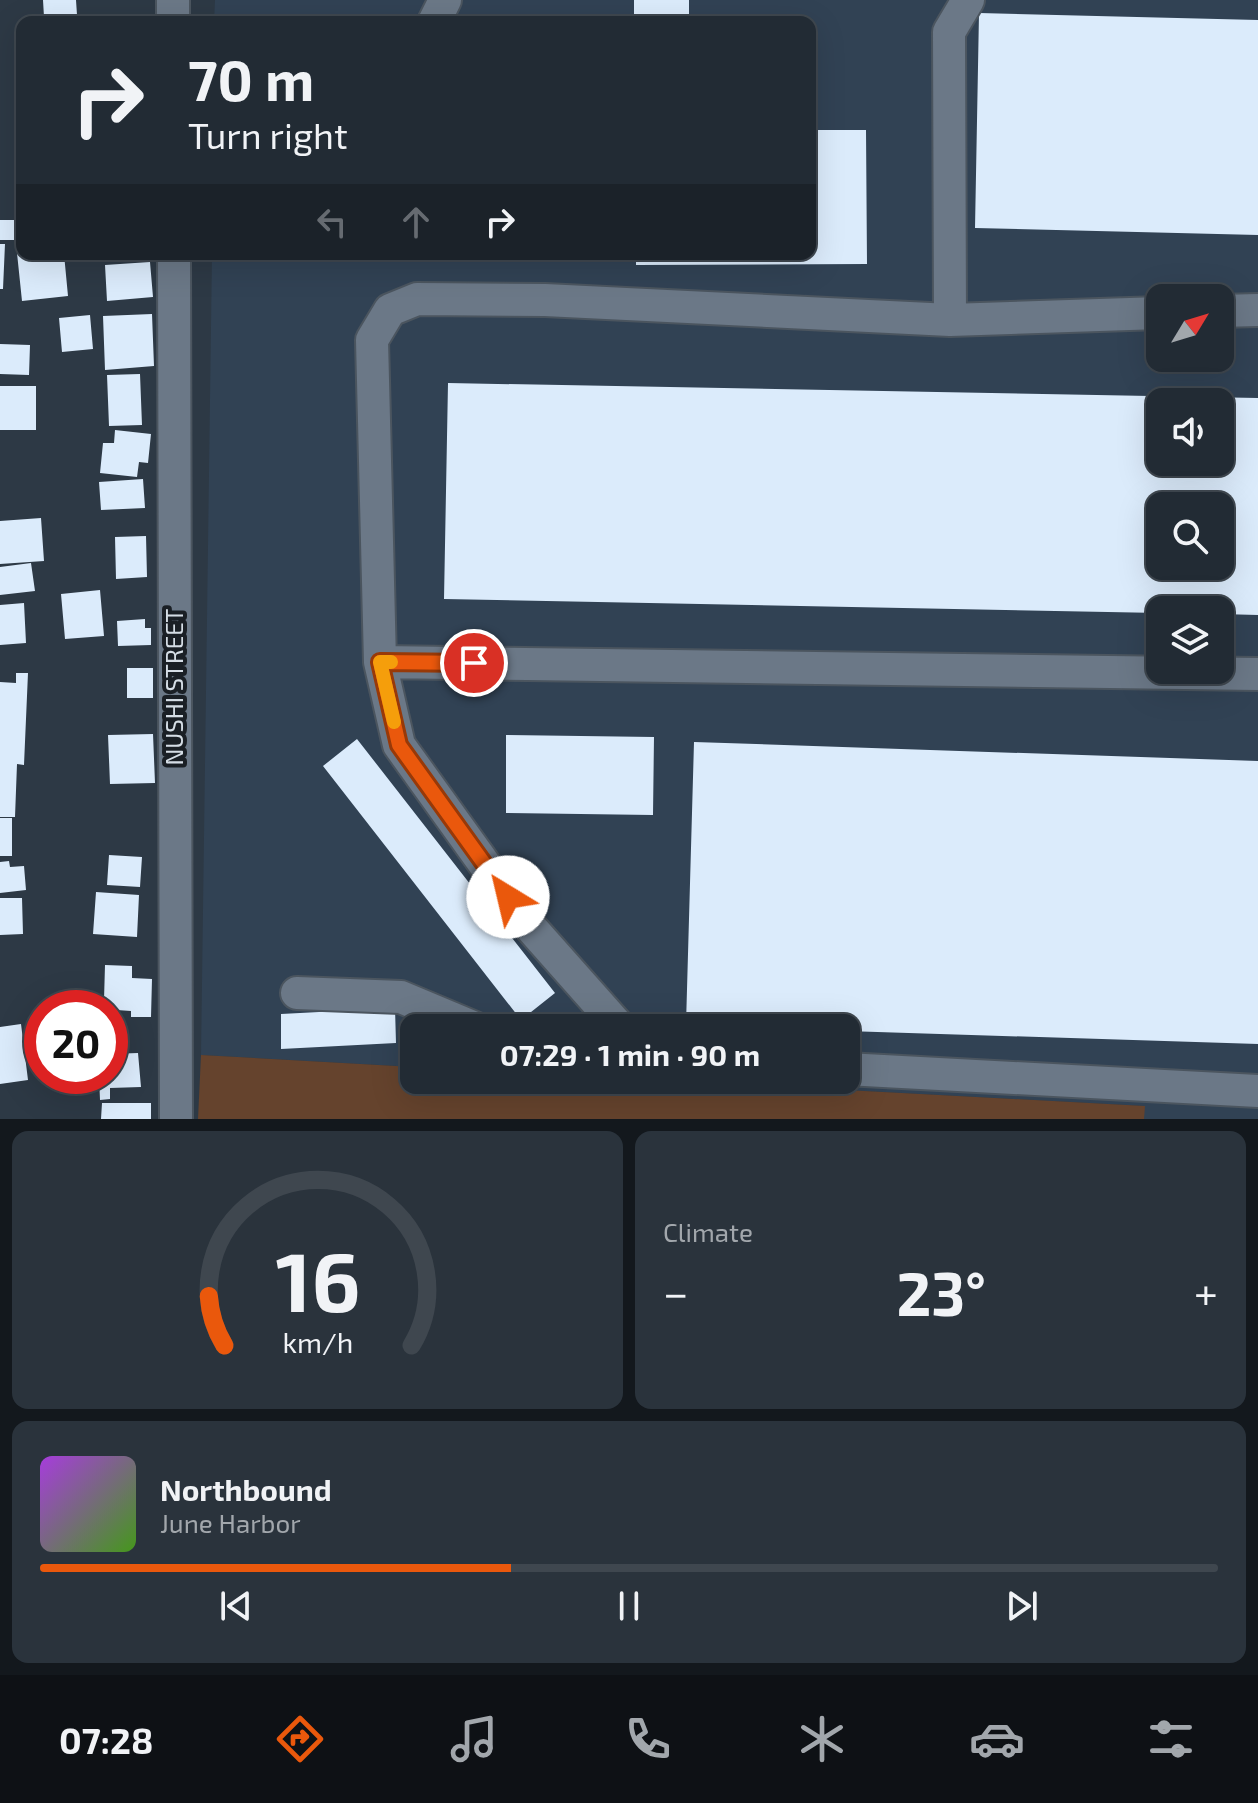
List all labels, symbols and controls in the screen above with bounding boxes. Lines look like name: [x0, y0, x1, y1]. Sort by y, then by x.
text: 70 m: [188, 45, 314, 112]
icon: right: [56, 48, 160, 152]
text: Turn right: [188, 113, 348, 156]
icon: left: [310, 200, 354, 244]
icon: ahead: [394, 200, 438, 244]
icon: right: [478, 200, 522, 244]
north arrow: [1146, 284, 1234, 372]
map controls: [1146, 284, 1234, 684]
button: sound: [1146, 388, 1234, 476]
button: search: [1146, 492, 1234, 580]
button: layers: [1146, 596, 1234, 684]
street label: NUSHI STREET: [159, 608, 188, 766]
pin: [440, 629, 508, 697]
icon: arrive: [452, 641, 496, 685]
position arrow: [466, 855, 550, 939]
speed limit sign: 20: [24, 990, 128, 1094]
text: 07:29 · 1 min · 90 m: [500, 1036, 760, 1072]
text: Climate: [663, 1216, 753, 1247]
text: 16: [275, 1229, 360, 1329]
text: 23°: [896, 1256, 986, 1328]
text: −: [663, 1265, 689, 1318]
text: +: [1194, 1265, 1218, 1318]
text: km/h: [282, 1324, 353, 1359]
text: Northbound: [160, 1471, 332, 1507]
text: June Harbor: [160, 1507, 301, 1538]
icon: previous: [214, 1584, 258, 1628]
icon: pause: [607, 1584, 651, 1628]
icon: next: [1000, 1584, 1044, 1628]
icon: directions: [272, 1711, 328, 1767]
icon: music: [446, 1711, 502, 1767]
icon: phone: [620, 1711, 676, 1767]
icon: climate: [794, 1711, 850, 1767]
icon: car: [969, 1711, 1025, 1767]
icon: filters: [1143, 1711, 1199, 1767]
text: 07:28: [59, 1718, 153, 1761]

